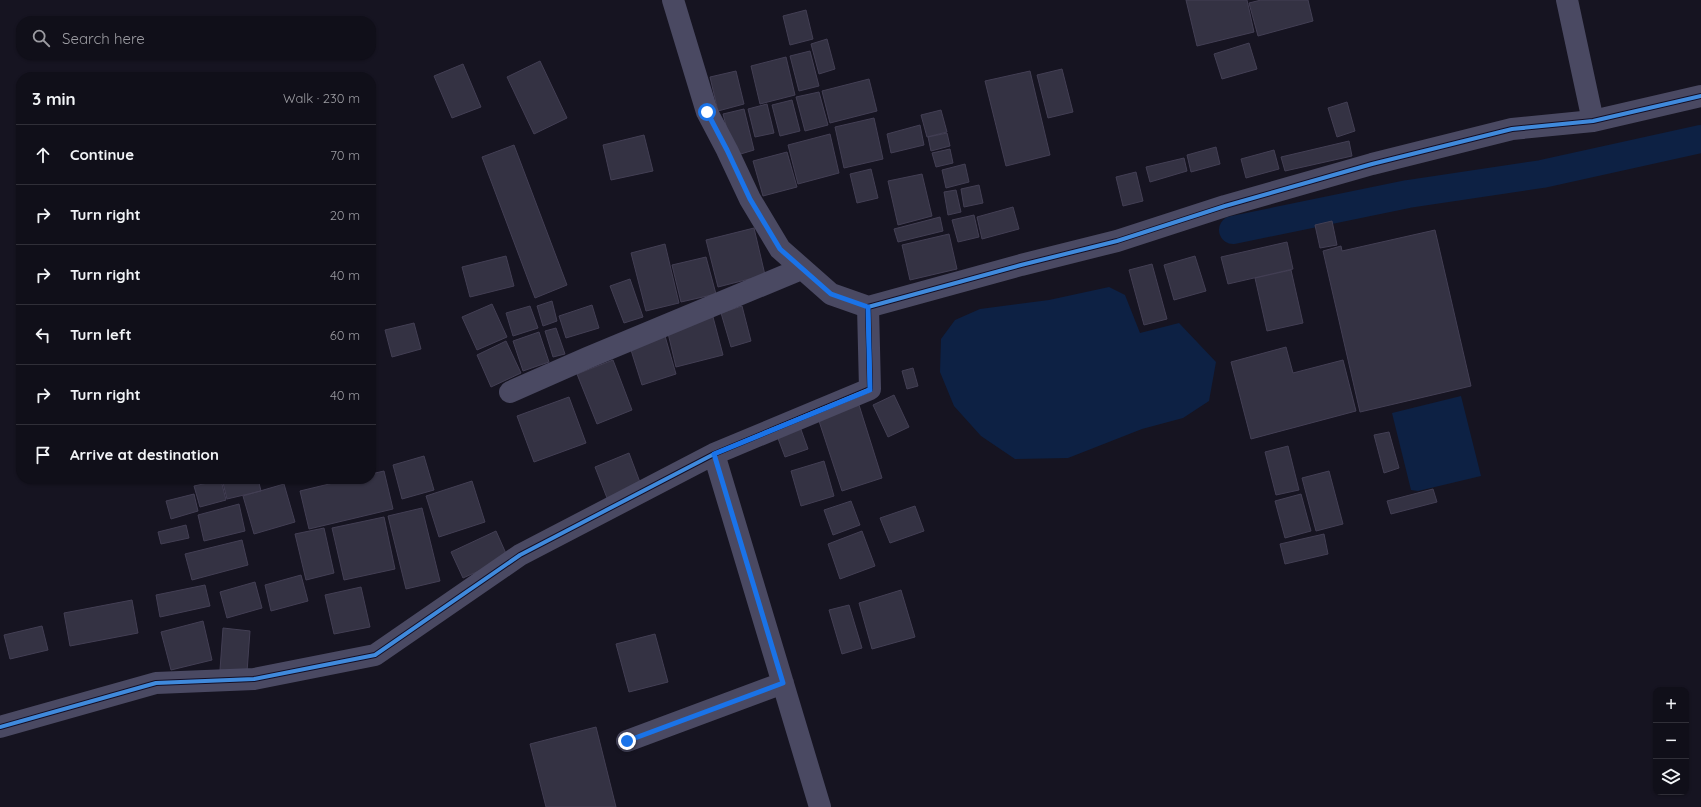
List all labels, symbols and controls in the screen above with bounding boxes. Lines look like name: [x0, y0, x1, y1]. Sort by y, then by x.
search box: [16, 16, 376, 60]
icon: search: [30, 27, 52, 49]
text: Search here: [62, 29, 145, 48]
text: 3 min: [32, 88, 76, 109]
text: Walk · 230 m: [283, 90, 360, 106]
route start: [698, 103, 716, 121]
icon: ahead: [32, 144, 54, 166]
text: Continue: [70, 145, 134, 164]
text: 70 m: [330, 147, 360, 163]
icon: right: [32, 204, 54, 226]
text: Turn right: [70, 205, 141, 224]
text: 20 m: [330, 207, 360, 223]
icon: right: [32, 264, 54, 286]
text: Turn right: [70, 265, 141, 284]
text: 40 m: [330, 267, 360, 283]
icon: left: [32, 324, 54, 346]
text: Turn left: [70, 325, 132, 344]
text: 60 m: [330, 327, 360, 343]
icon: right: [32, 384, 54, 406]
text: Turn right: [70, 385, 141, 404]
text: 40 m: [330, 387, 360, 403]
icon: arrive: [32, 444, 54, 466]
text: Arrive at destination: [70, 445, 219, 464]
map controls: [1653, 687, 1689, 795]
button: +: [1653, 687, 1689, 723]
button: −: [1653, 723, 1689, 759]
route end: [618, 732, 636, 750]
button: layers: [1653, 759, 1689, 795]

